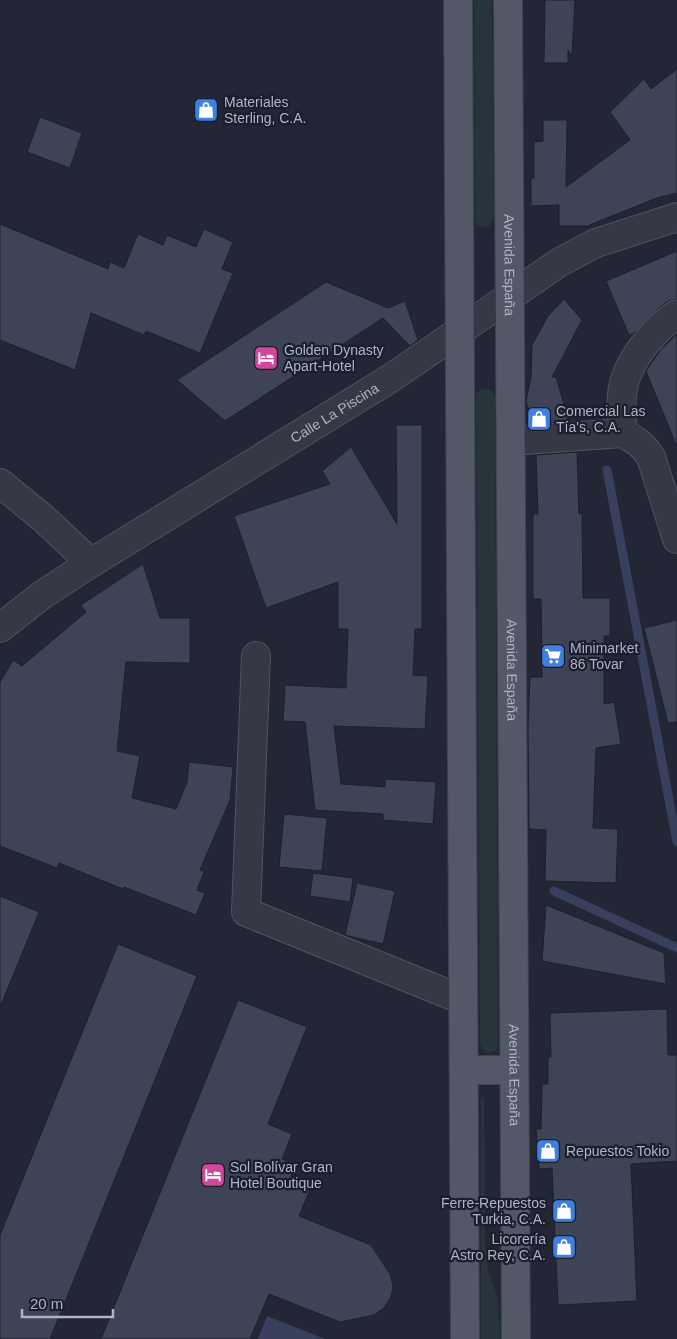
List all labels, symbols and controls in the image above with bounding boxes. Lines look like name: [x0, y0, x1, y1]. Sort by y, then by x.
place label: Materiales Sterling, C.A.: [224, 94, 306, 126]
shop icon: Materiales Sterling, C.A.: [193, 97, 219, 123]
street label: Avenida España: [501, 214, 518, 316]
place label: Golden Dynasty Apart-Hotel: [284, 342, 384, 374]
hotel icon: Golden Dynasty Apart-Hotel: [253, 345, 279, 371]
street label: Calle La Piscina: [288, 380, 382, 446]
place label: Comercial Las Tía's, C.A.: [556, 403, 645, 435]
shop icon: Comercial Las Tía's, C.A.: [526, 406, 552, 432]
street label: Avenida España: [504, 619, 520, 721]
place label: Minimarket 86 Tovar: [570, 640, 639, 672]
supermarket icon: Minimarket 86 Tovar: [540, 643, 566, 669]
street label: Avenida España: [506, 1024, 523, 1126]
shop icon: Repuestos Tokio: [535, 1138, 561, 1164]
place label: Repuestos Tokio: [566, 1143, 669, 1159]
place label: Sol Bolívar Gran Hotel Boutique: [230, 1159, 333, 1191]
hotel icon: Sol Bolívar Gran Hotel Boutique: [200, 1162, 226, 1188]
place label: Ferre-Repuestos Turkia, C.A.: [441, 1195, 546, 1227]
shop icon: Ferre-Repuestos Turkia, C.A.: [551, 1198, 577, 1224]
place label: Licorería Astro Rey, C.A.: [451, 1231, 546, 1263]
shop icon: Licorería Astro Rey, C.A.: [551, 1234, 577, 1260]
scale bar: [22, 1286, 114, 1318]
text: 20 m: [30, 1295, 63, 1312]

